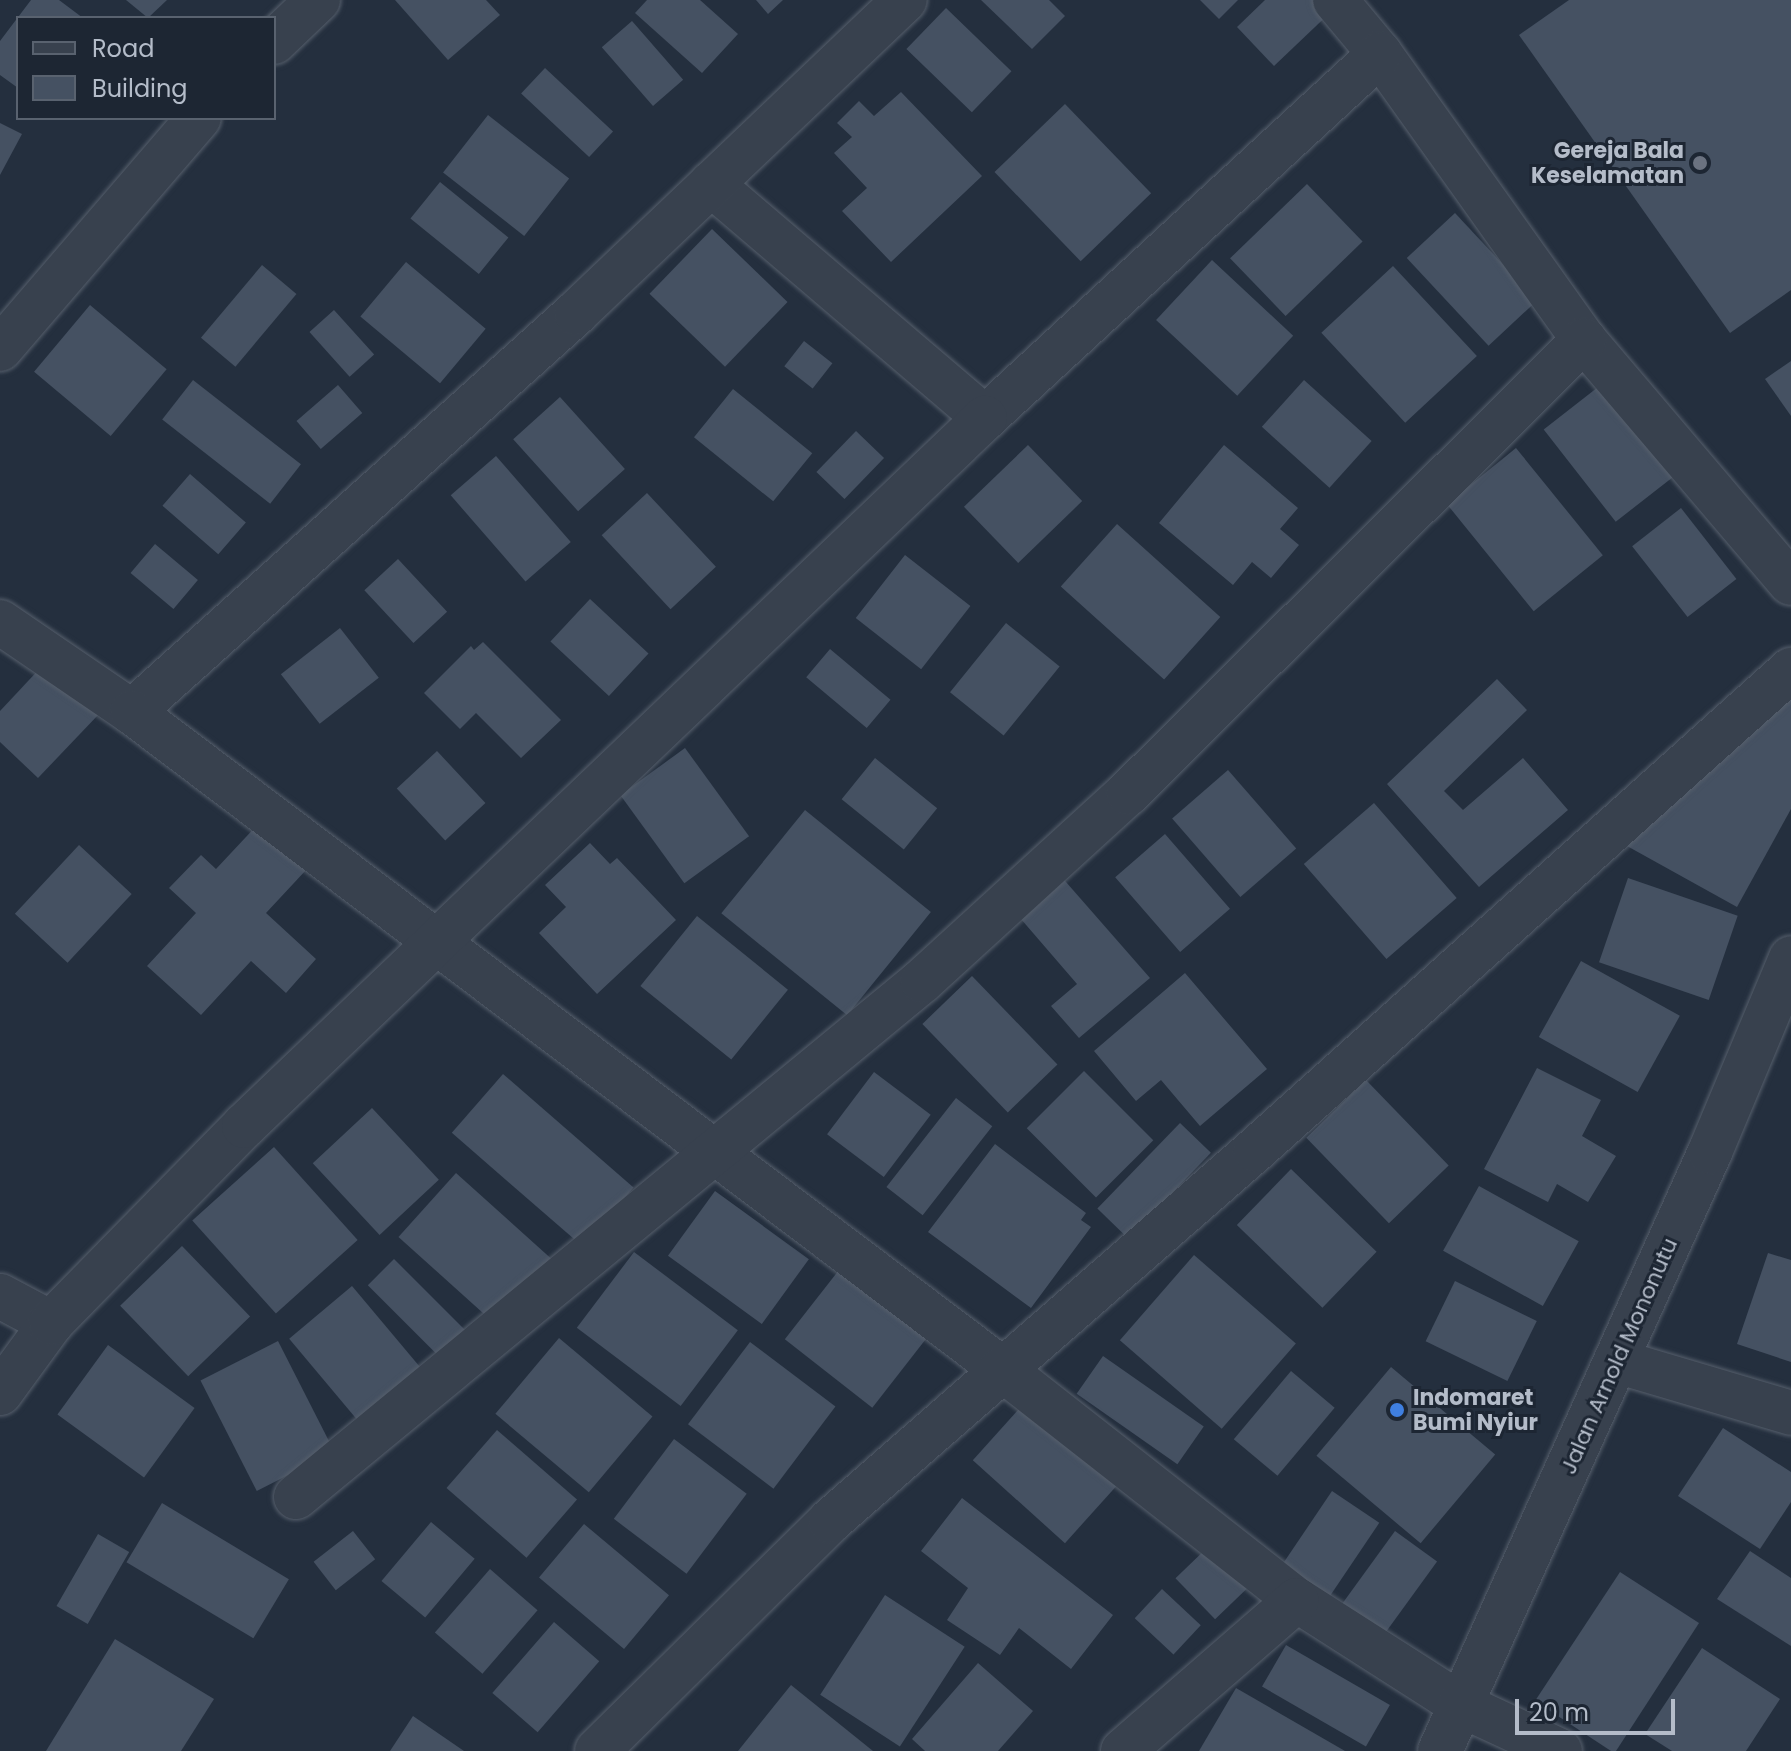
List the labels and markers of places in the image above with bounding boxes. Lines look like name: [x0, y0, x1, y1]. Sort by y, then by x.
place label: Gereja Bala Keselamatan: [1531, 137, 1684, 188]
marker: Gereja Bala Keselamatan: [1691, 154, 1709, 172]
place label: Indomaret Bumi Nyiur: [1413, 1384, 1538, 1436]
marker: Indomaret Bumi Nyiur: [1388, 1401, 1406, 1419]

